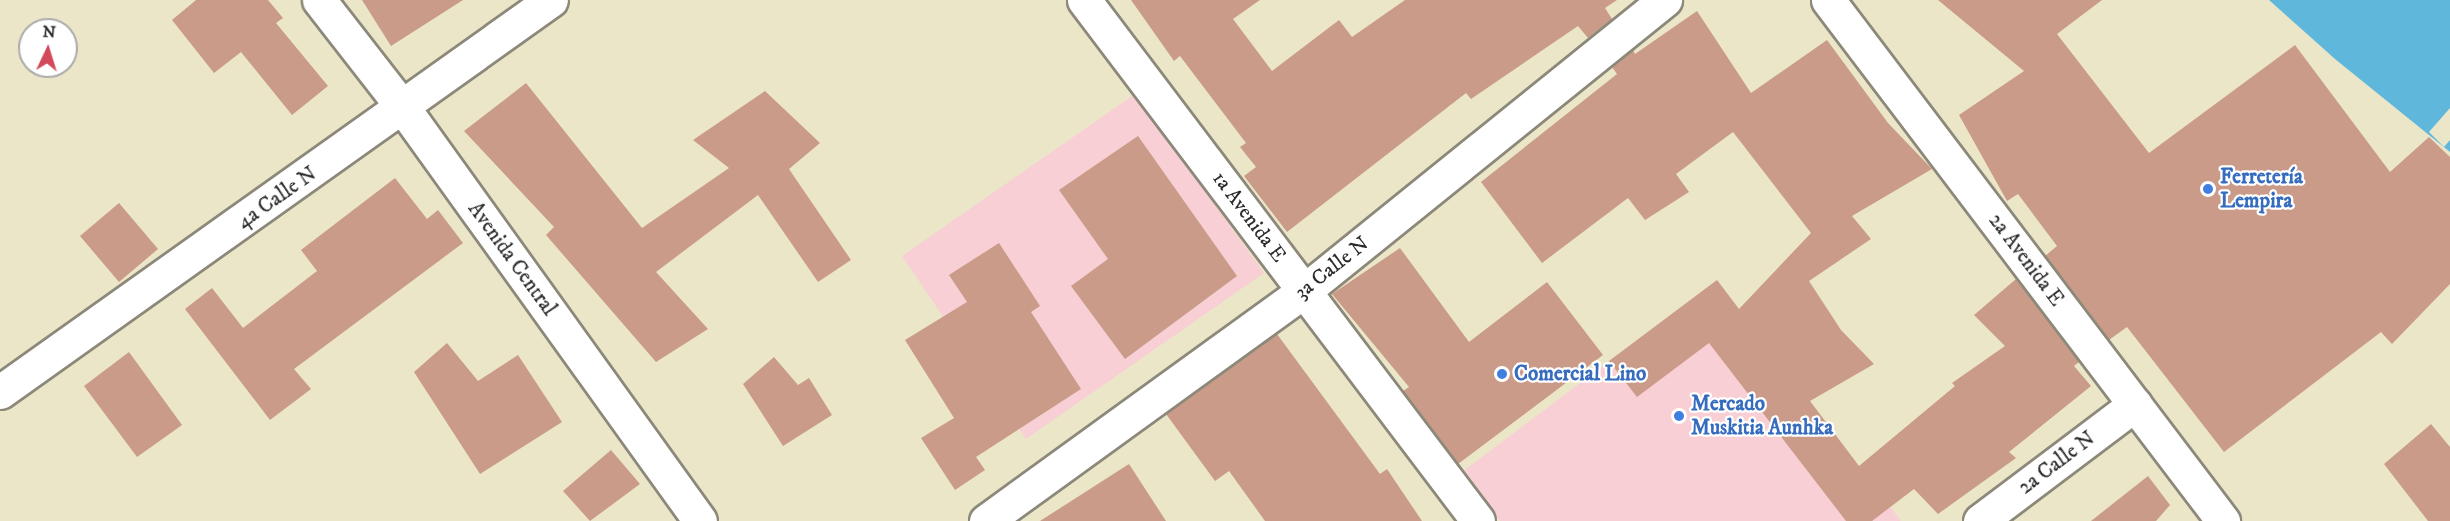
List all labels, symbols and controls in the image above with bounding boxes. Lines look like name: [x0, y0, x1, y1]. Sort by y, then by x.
north arrow: [18, 18, 78, 78]
text: N: [42, 22, 56, 42]
street label: 4a Calle N: [232, 161, 322, 235]
place label: Ferretería Lempira: [2220, 164, 2303, 214]
street label: 1a Avenida E: [1207, 167, 1291, 267]
marker: Ferretería Lempira: [2201, 182, 2215, 196]
street label: Avenida Central: [462, 197, 562, 321]
street label: 2a Avenida E: [1983, 209, 2069, 311]
street label: 3a Calle N: [1290, 231, 1374, 305]
place label: Comercial Lino: [1514, 361, 1646, 387]
marker: Comercial Lino: [1495, 367, 1509, 381]
place label: Mercado Muskitia Aunhka: [1691, 391, 1833, 441]
marker: Mercado Muskitia Aunhka: [1672, 409, 1686, 423]
street label: 2a Calle N: [2014, 426, 2100, 500]

